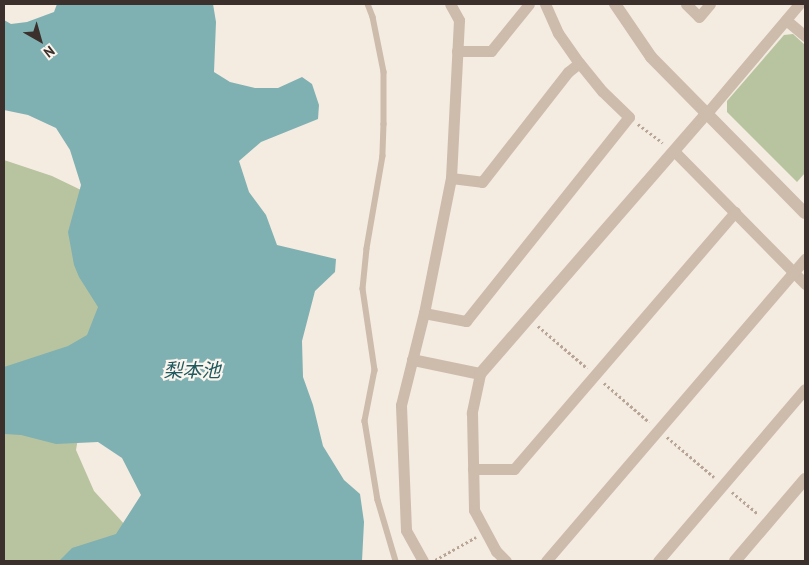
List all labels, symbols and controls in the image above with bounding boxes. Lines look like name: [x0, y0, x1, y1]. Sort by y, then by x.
north arrow: [15, 15, 65, 65]
text: N: [40, 42, 58, 62]
water label: 梨本池: [164, 360, 220, 382]

